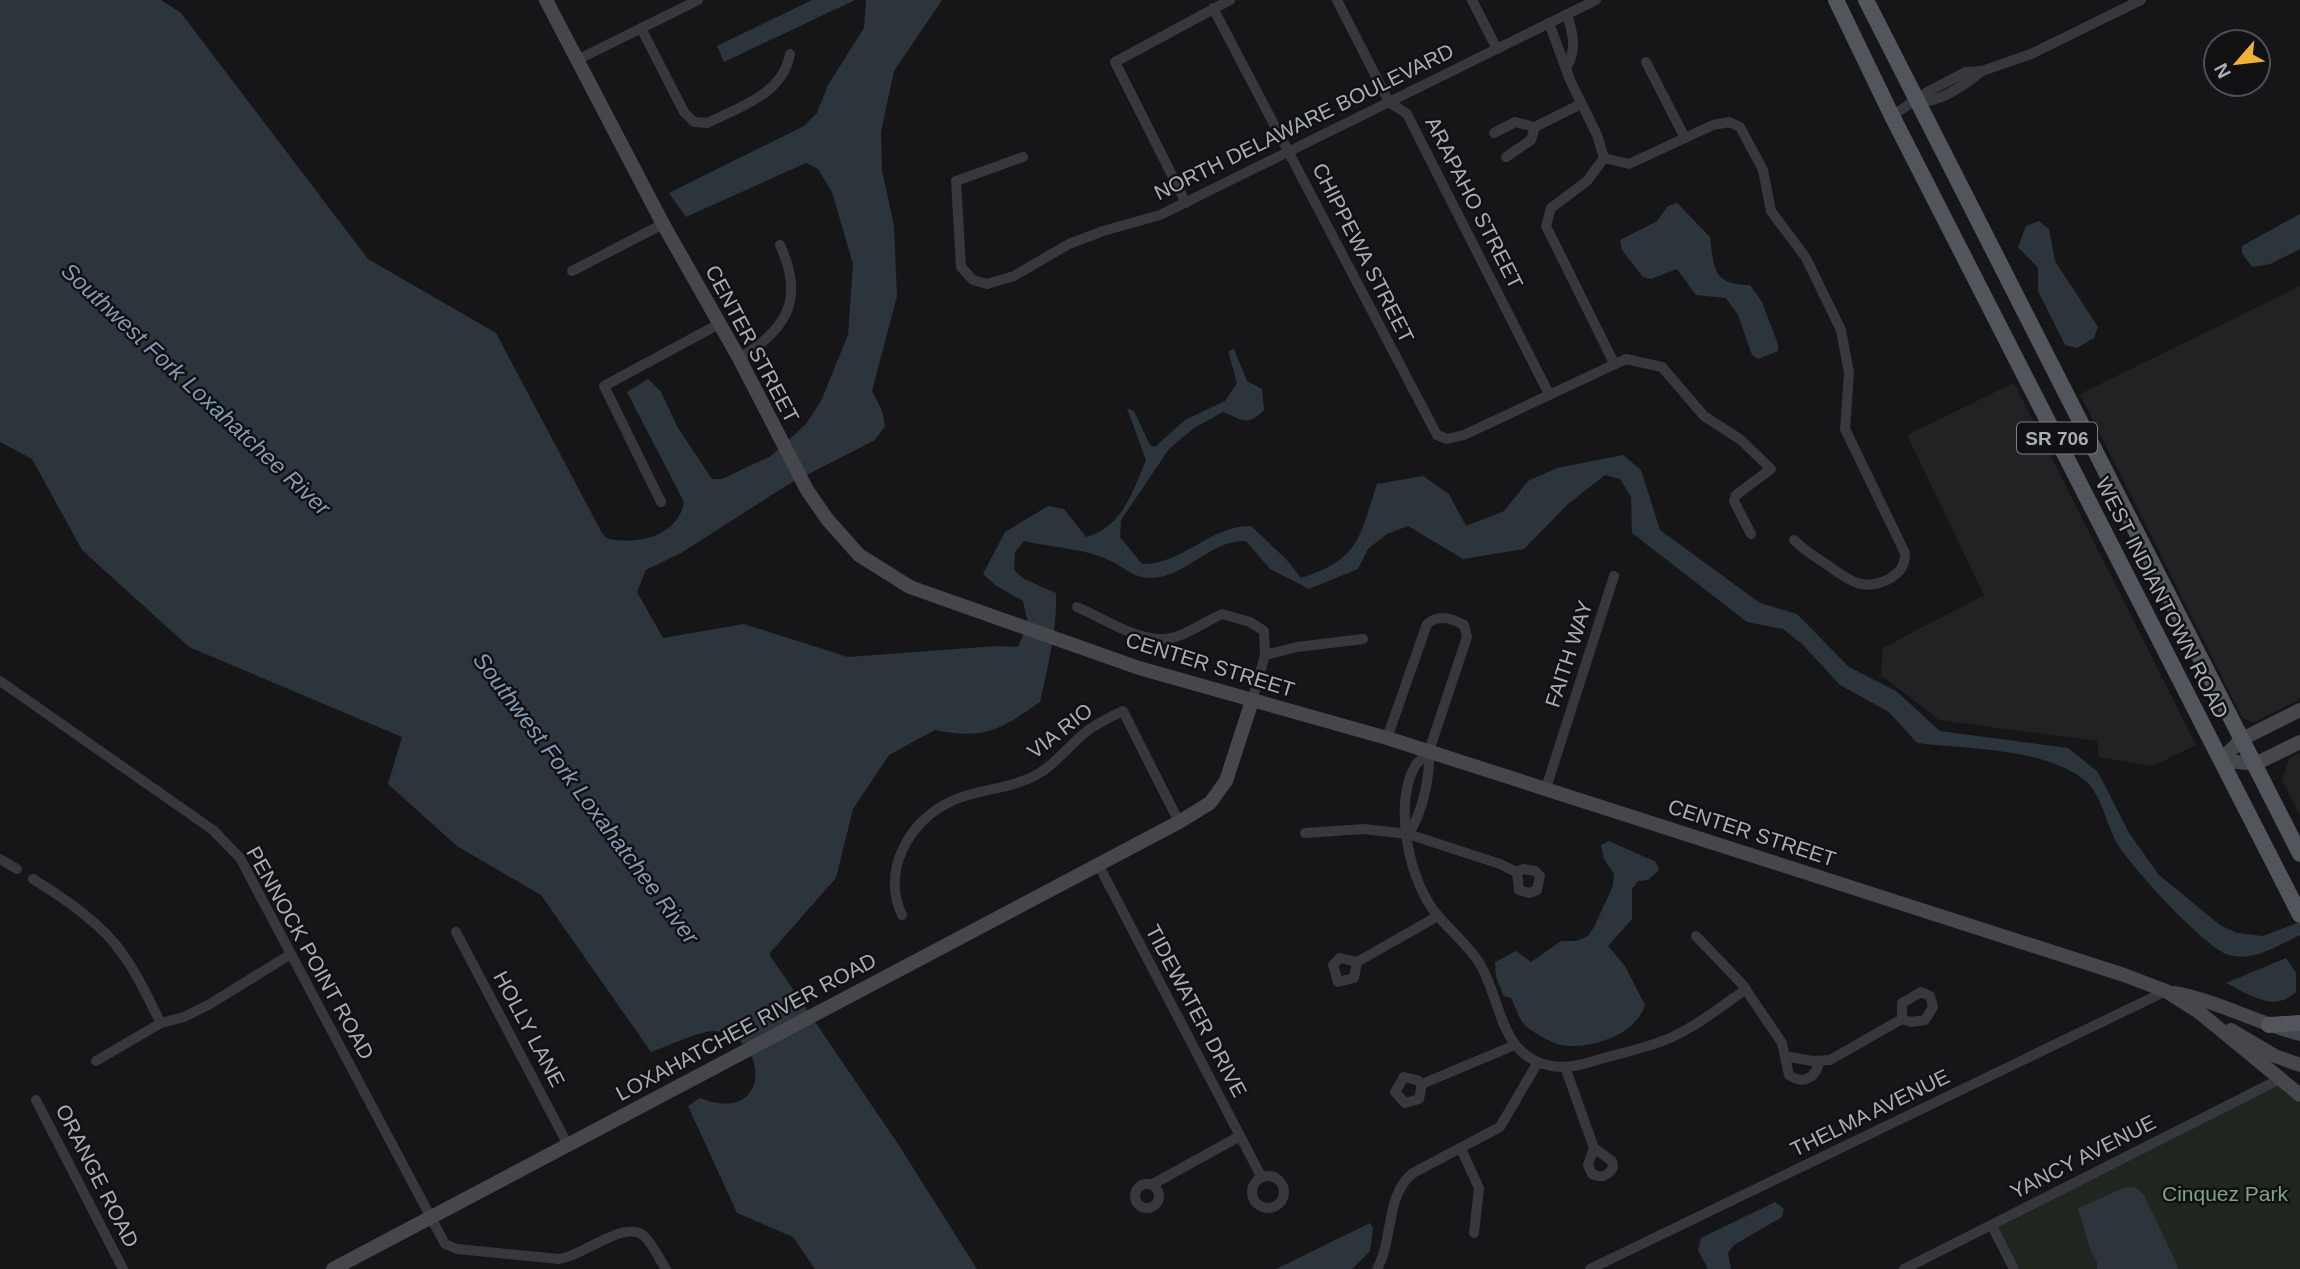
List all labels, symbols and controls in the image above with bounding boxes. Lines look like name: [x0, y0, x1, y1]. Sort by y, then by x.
north arrow: [2202, 28, 2272, 98]
street label: NORTH DELAWARE BOULEVARD: [1150, 39, 1457, 204]
text: N: [2210, 60, 2235, 82]
street label: ARAPAHO STREET: [1421, 113, 1528, 293]
street label: CHIPPEWA STREET: [1308, 159, 1419, 347]
water label: Southwest Fork Loxahatchee River: [56, 257, 337, 521]
street label: CENTER STREET: [701, 261, 804, 427]
road number: SR 706: [2017, 422, 2097, 453]
street label: WEST INDIANTOWN ROAD: [2091, 473, 2233, 722]
street label: FAITH WAY: [1540, 598, 1597, 710]
street label: CENTER STREET: [1123, 628, 1297, 701]
water label: Southwest Fork Loxahatchee River: [468, 647, 705, 950]
street label: VIA RIO: [1023, 698, 1097, 763]
street label: CENTER STREET: [1665, 795, 1839, 871]
street label: PENNOCK POINT ROAD: [242, 842, 379, 1063]
street label: TIDEWATER DRIVE: [1141, 921, 1252, 1101]
street label: LOXAHATCHEE RIVER ROAD: [612, 948, 880, 1105]
street label: HOLLY LANE: [489, 967, 570, 1091]
street label: THELMA AVENUE: [1787, 1064, 1953, 1161]
street label: ORANGE ROAD: [51, 1100, 143, 1251]
street label: YANCY AVENUE: [2006, 1110, 2159, 1203]
park label: Cinquez Park: [2162, 1182, 2289, 1205]

